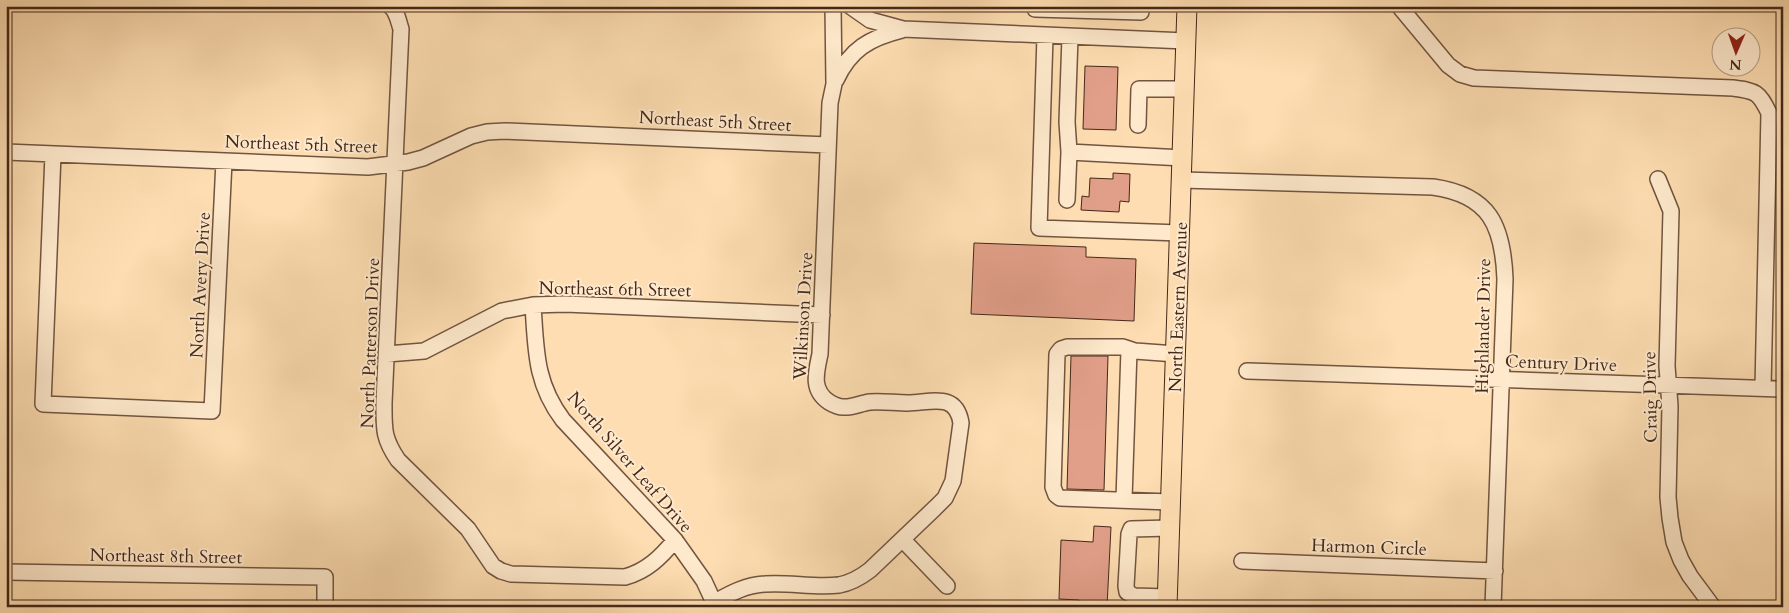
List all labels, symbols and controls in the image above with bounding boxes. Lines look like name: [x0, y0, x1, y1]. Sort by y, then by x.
north arrow: [1712, 28, 1762, 78]
text: N: [1729, 55, 1742, 74]
street label: Northeast 5th Street: [638, 105, 792, 138]
street label: Northeast 5th Street: [224, 129, 378, 160]
street label: North Avery Drive: [184, 211, 217, 359]
street label: North Eastern Avenue: [1163, 221, 1194, 393]
street label: Wilkinson Drive: [788, 251, 819, 382]
street label: North Patterson Drive: [355, 257, 386, 429]
street label: Highlander Drive: [1470, 258, 1497, 394]
street label: Northeast 6th Street: [538, 276, 692, 303]
street label: Century Drive: [1504, 349, 1617, 378]
street label: Craig Drive: [1637, 351, 1664, 443]
street label: North Silver Leaf Drive: [561, 386, 698, 538]
street label: Harmon Circle: [1311, 533, 1427, 562]
street label: Northeast 8th Street: [89, 543, 243, 570]

